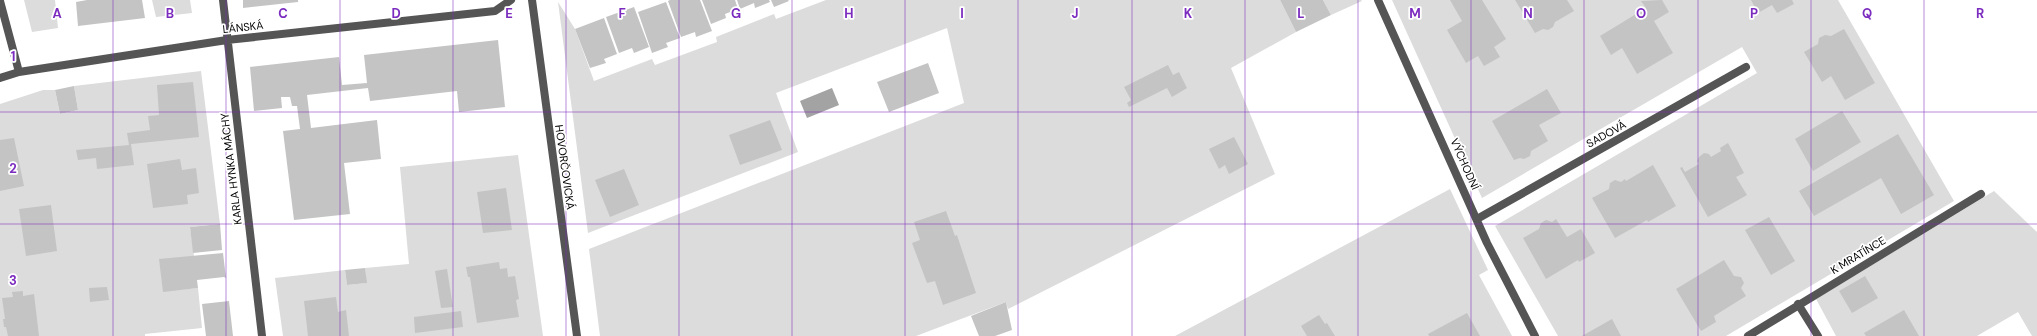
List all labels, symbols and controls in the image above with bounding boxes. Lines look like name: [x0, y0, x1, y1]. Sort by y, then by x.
text: A: [52, 5, 62, 22]
text: B: [166, 5, 174, 22]
text: C: [278, 5, 288, 22]
text: D: [391, 5, 401, 22]
text: E: [505, 5, 513, 22]
text: F: [618, 5, 626, 22]
text: G: [731, 5, 741, 22]
text: H: [844, 5, 854, 22]
text: I: [960, 5, 964, 22]
text: J: [1071, 5, 1079, 22]
text: K: [1184, 5, 1193, 22]
text: L: [1297, 5, 1305, 22]
text: M: [1409, 5, 1421, 22]
text: N: [1523, 5, 1533, 22]
text: O: [1636, 5, 1646, 22]
text: P: [1750, 5, 1758, 22]
text: Q: [1862, 5, 1872, 22]
text: R: [1976, 5, 1984, 22]
street label: LÁNSKÁ: [222, 18, 264, 36]
text: 1: [11, 48, 15, 65]
street label: KARLA HYNKA MÁCHY: [217, 112, 245, 226]
street label: SADOVÁ: [1584, 117, 1628, 151]
street label: HOVORČOVICKÁ: [552, 124, 578, 210]
street label: VÝCHODNÍ: [1447, 136, 1483, 192]
text: 2: [9, 160, 17, 177]
street label: K MRATÍNCE: [1828, 233, 1888, 277]
text: 3: [9, 272, 17, 289]

